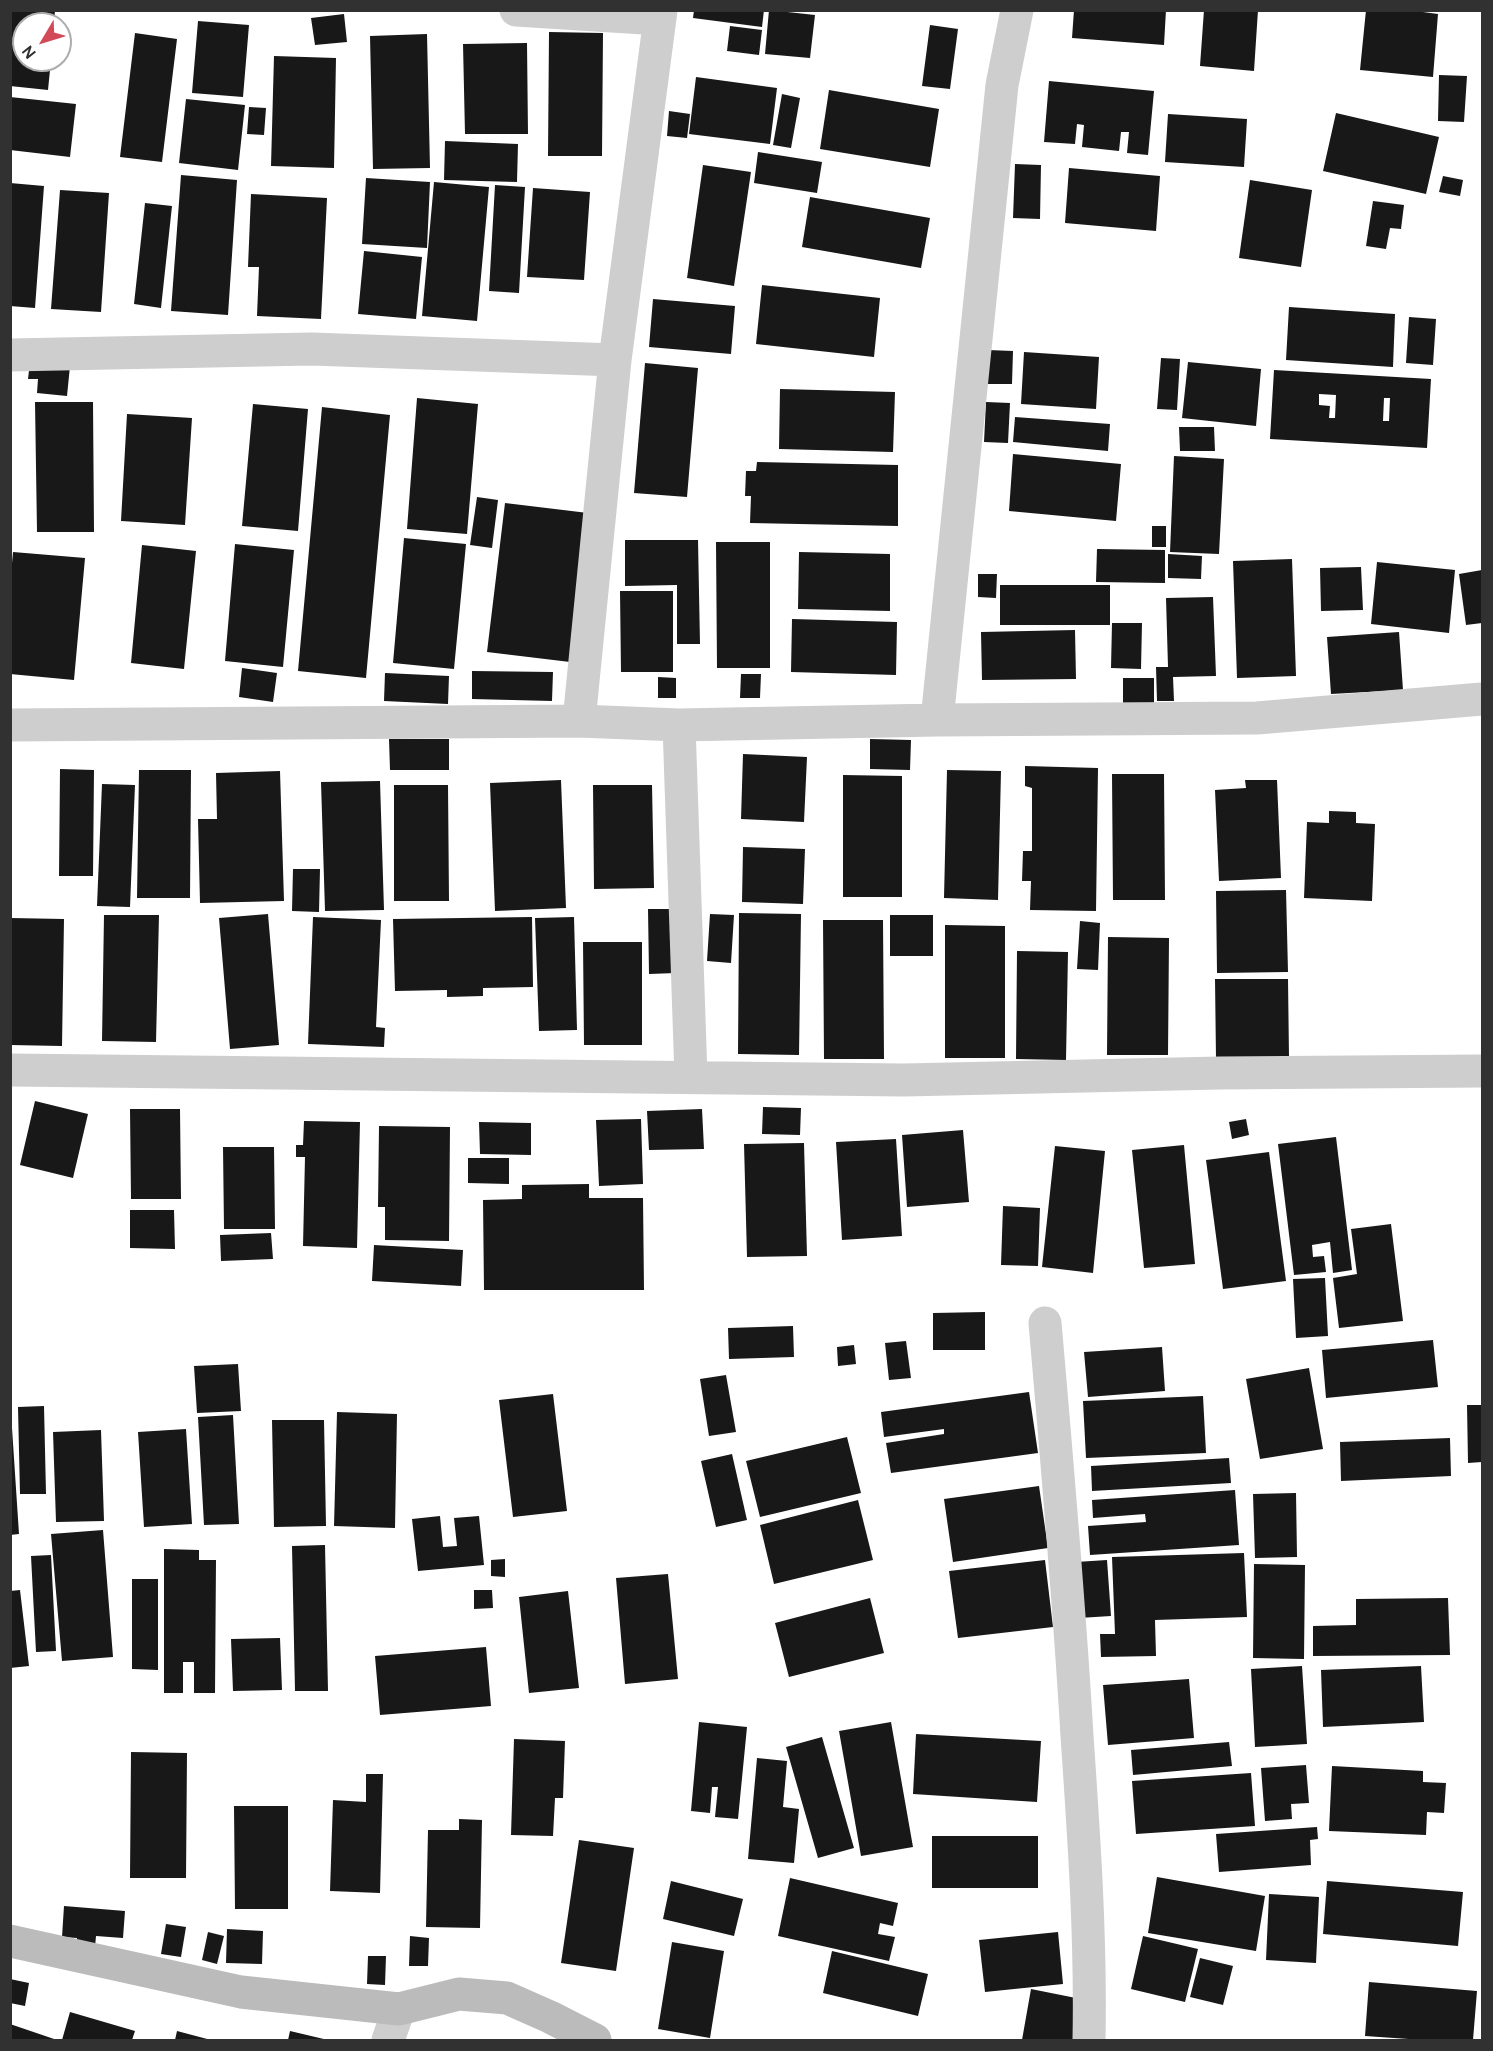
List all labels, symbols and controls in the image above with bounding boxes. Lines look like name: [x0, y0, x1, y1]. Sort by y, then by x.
north arrow: [12, 12, 72, 72]
text: N: [18, 42, 40, 62]

